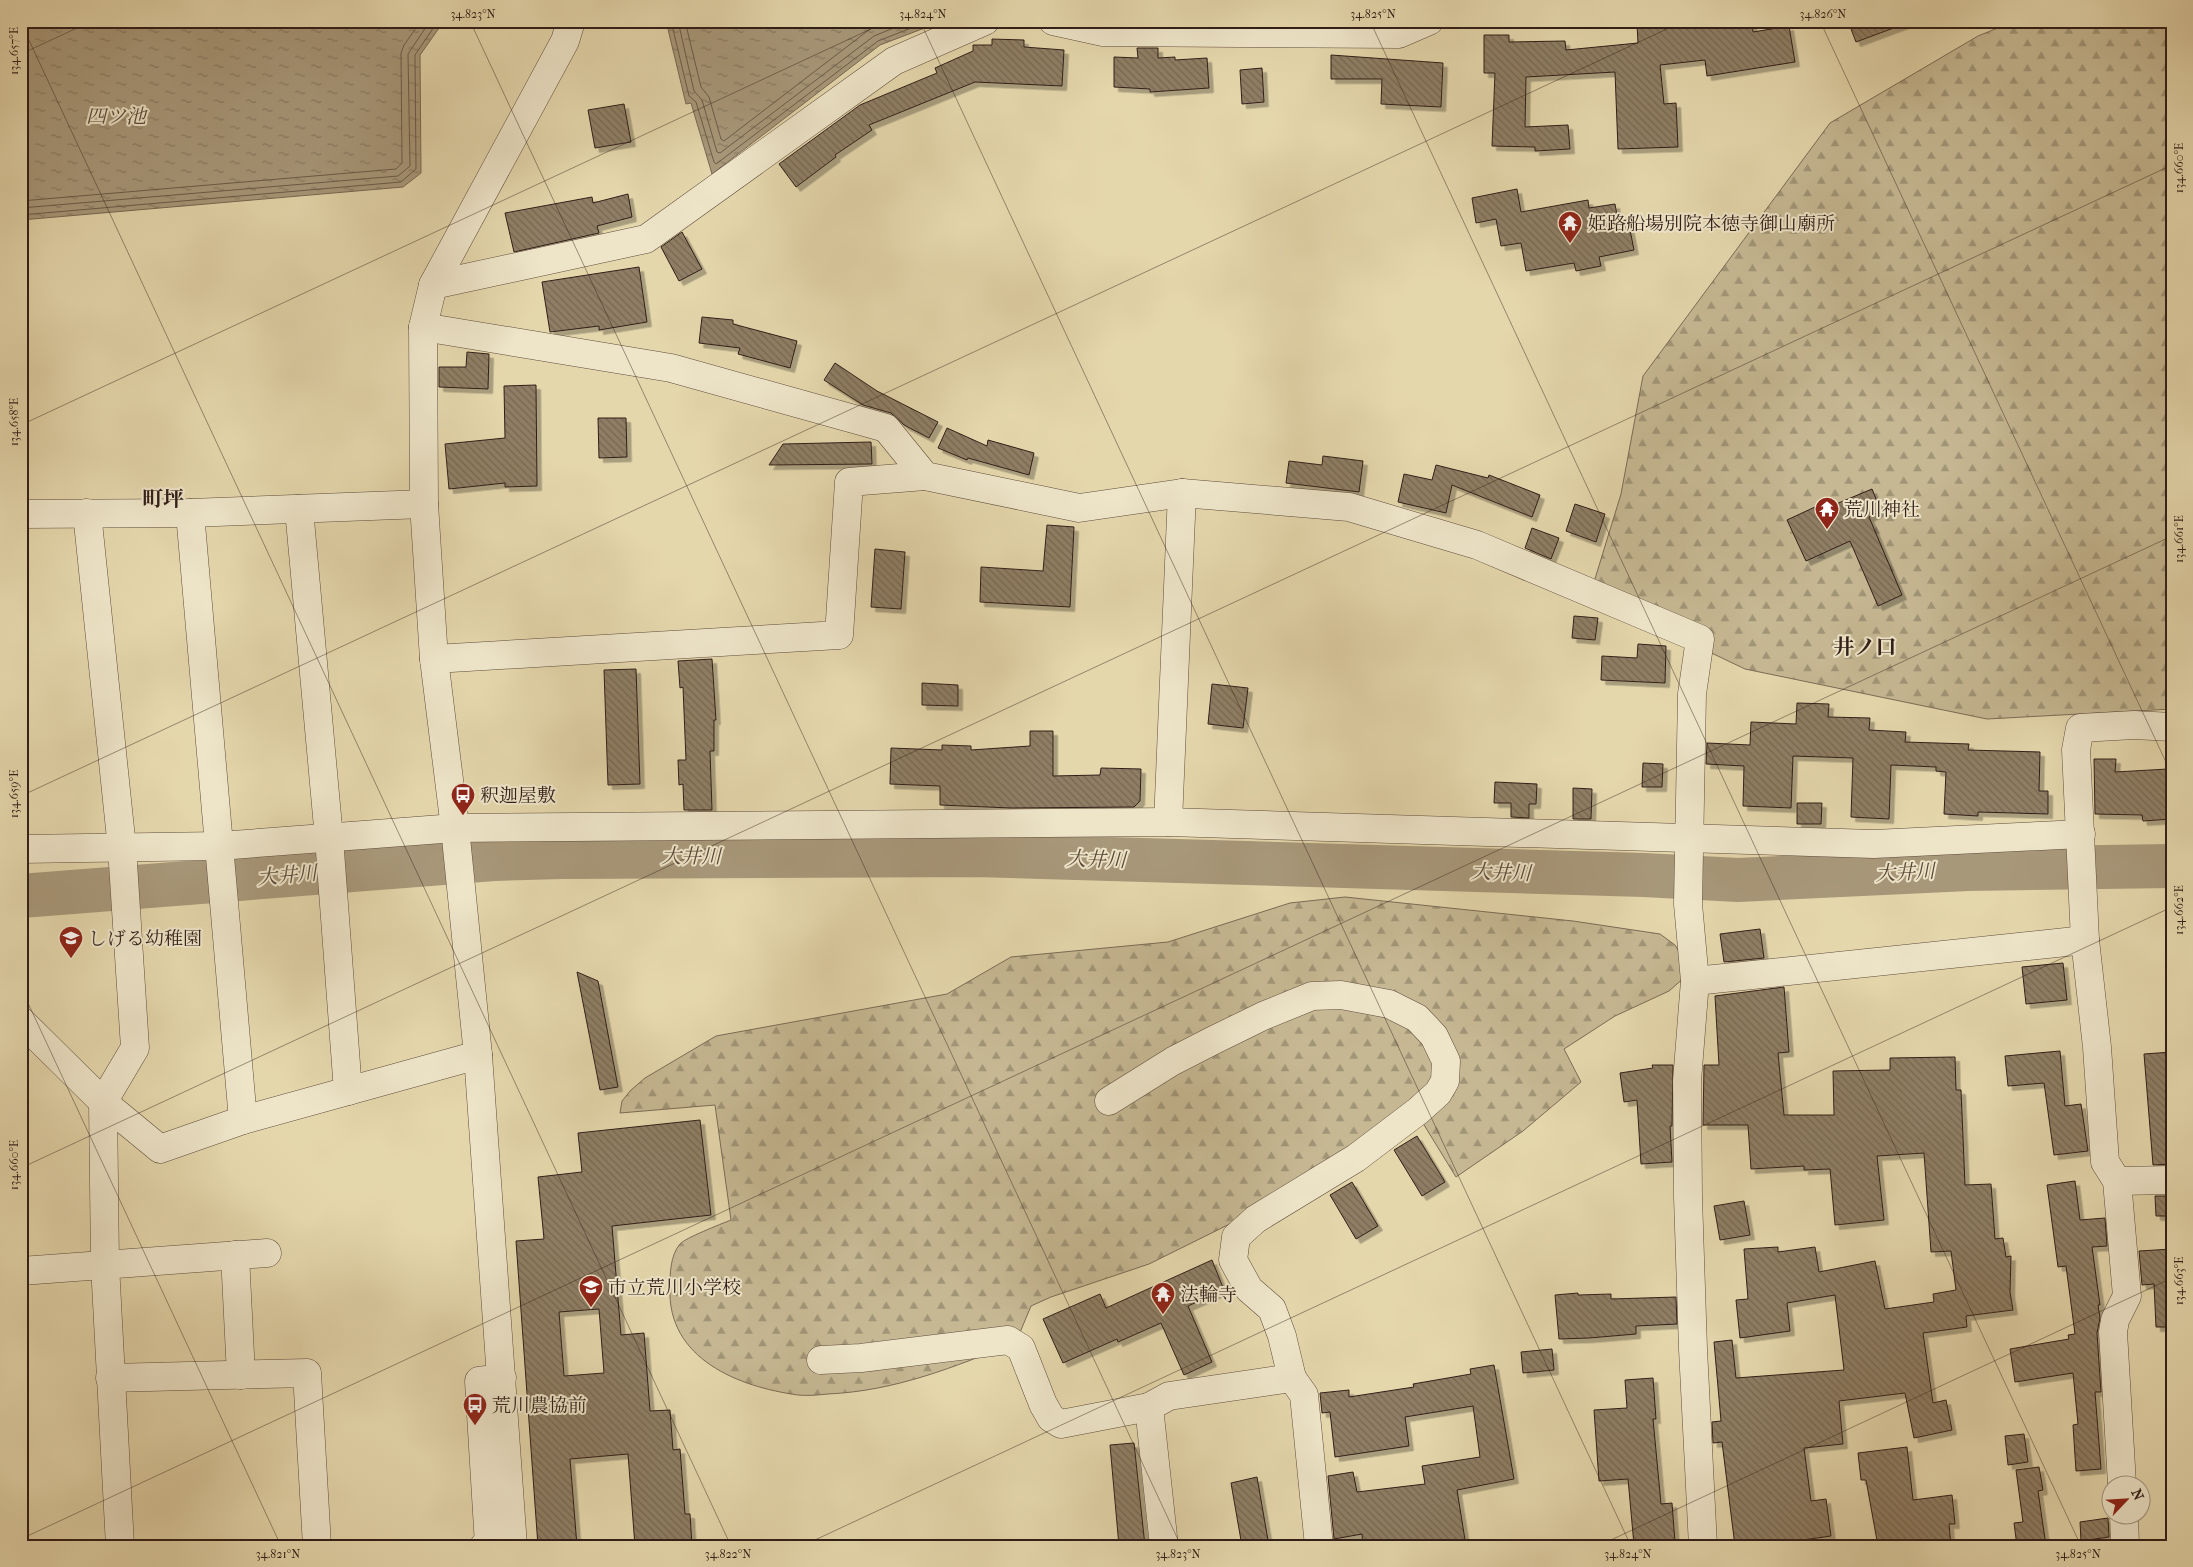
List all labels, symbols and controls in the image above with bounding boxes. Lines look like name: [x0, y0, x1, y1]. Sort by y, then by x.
text: 34.823°N: [450, 7, 496, 21]
text: 34.824°N: [899, 7, 947, 21]
text: 34.825°N: [1350, 7, 1396, 21]
text: 34.826°N: [1800, 7, 1846, 21]
text: 134.657°E: [7, 27, 21, 75]
water label: 四ツ池: [86, 105, 148, 128]
text: 134.660°E: [2172, 143, 2186, 193]
temple icon: 姫路船場別院本徳寺御山廟所: [1557, 210, 1583, 244]
place label: 姫路船場別院本徳寺御山廟所: [1588, 213, 1835, 235]
text: 134.658°E: [7, 398, 21, 446]
district label: 町坪: [142, 487, 184, 511]
temple icon: 荒川神社: [1814, 496, 1840, 530]
place label: 荒川神社: [1844, 499, 1920, 521]
text: 134.661°E: [2172, 515, 2186, 563]
district label: 井ノ口: [1834, 635, 1897, 659]
text: 134.659°E: [7, 770, 21, 818]
bus stop icon: 釈迦屋敷: [450, 782, 476, 816]
place label: 釈迦屋敷: [480, 785, 556, 807]
water label: 大井川: [661, 845, 723, 868]
water label: 大井川: [1066, 847, 1128, 872]
water label: 大井川: [1874, 859, 1938, 886]
water label: 大井川: [1471, 860, 1533, 885]
water label: 大井川: [256, 861, 320, 890]
text: 134.662°E: [2172, 885, 2186, 935]
school or university icon: しげる幼稚園: [58, 925, 84, 959]
place label: しげる幼稚園: [88, 928, 202, 950]
text: 134.660°E: [7, 1140, 21, 1190]
text: 134.663°E: [2172, 1257, 2186, 1305]
school or university icon: 市立荒川小学校: [578, 1274, 604, 1308]
place label: 市立荒川小学校: [608, 1277, 741, 1299]
temple icon: 法輪寺: [1150, 1281, 1176, 1315]
place label: 法輪寺: [1180, 1284, 1237, 1306]
bus stop icon: 荒川農協前: [462, 1392, 488, 1426]
place label: 荒川農協前: [492, 1395, 587, 1417]
north arrow: [2100, 1474, 2150, 1524]
text: N: [2127, 1486, 2147, 1503]
text: 34.821°N: [256, 1547, 300, 1561]
text: 34.822°N: [705, 1547, 751, 1561]
text: 34.823°N: [1155, 1547, 1201, 1561]
text: 34.824°N: [1604, 1547, 1652, 1561]
text: 34.825°N: [2055, 1547, 2101, 1561]

